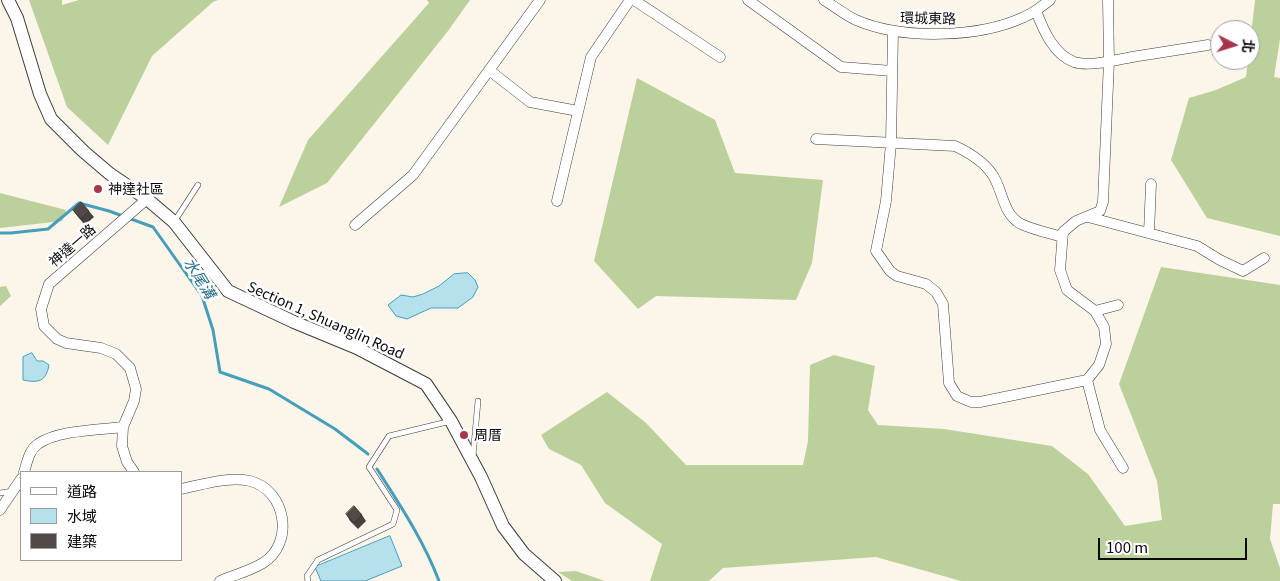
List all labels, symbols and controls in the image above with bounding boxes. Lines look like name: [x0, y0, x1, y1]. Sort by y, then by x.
street label: 環城東路: [900, 9, 956, 27]
north arrow: [1210, 20, 1260, 70]
text: 北: [1238, 38, 1260, 54]
place label: 神達社區: [108, 181, 164, 197]
marker: 神達社區: [92, 183, 104, 195]
street label: 神達一路: [45, 220, 99, 270]
water label: 水尾溝: [180, 254, 220, 302]
street label: Section 1, Shuanglin Road: [245, 278, 407, 362]
place label: 周厝: [474, 427, 502, 443]
marker: 周厝: [458, 429, 470, 441]
legend: [20, 471, 182, 561]
text: 道路: [67, 480, 97, 501]
text: 水域: [67, 505, 97, 526]
scale bar: [1100, 528, 1249, 560]
text: 建築: [67, 530, 97, 551]
text: 100 m: [1106, 536, 1148, 557]

